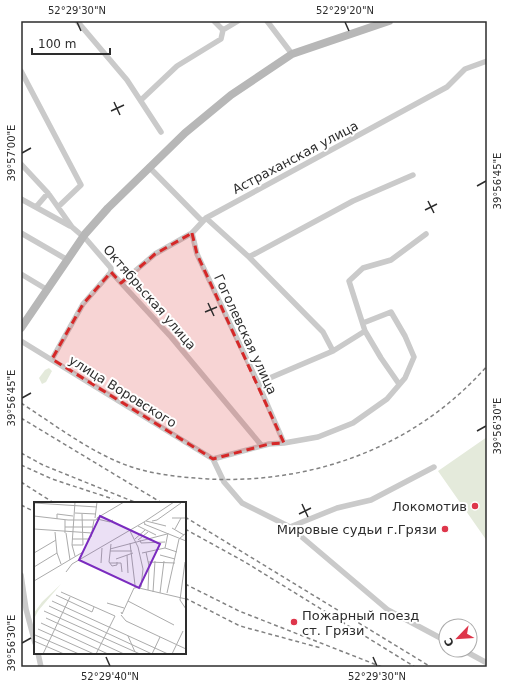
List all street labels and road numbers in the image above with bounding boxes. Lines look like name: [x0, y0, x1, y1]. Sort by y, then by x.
street label: Астраханская улица: [230, 118, 361, 197]
street label: Октябрьская улица: [100, 242, 199, 353]
street label: Гоголевская улица: [211, 272, 280, 397]
street label: улица Воровского: [66, 352, 179, 431]

